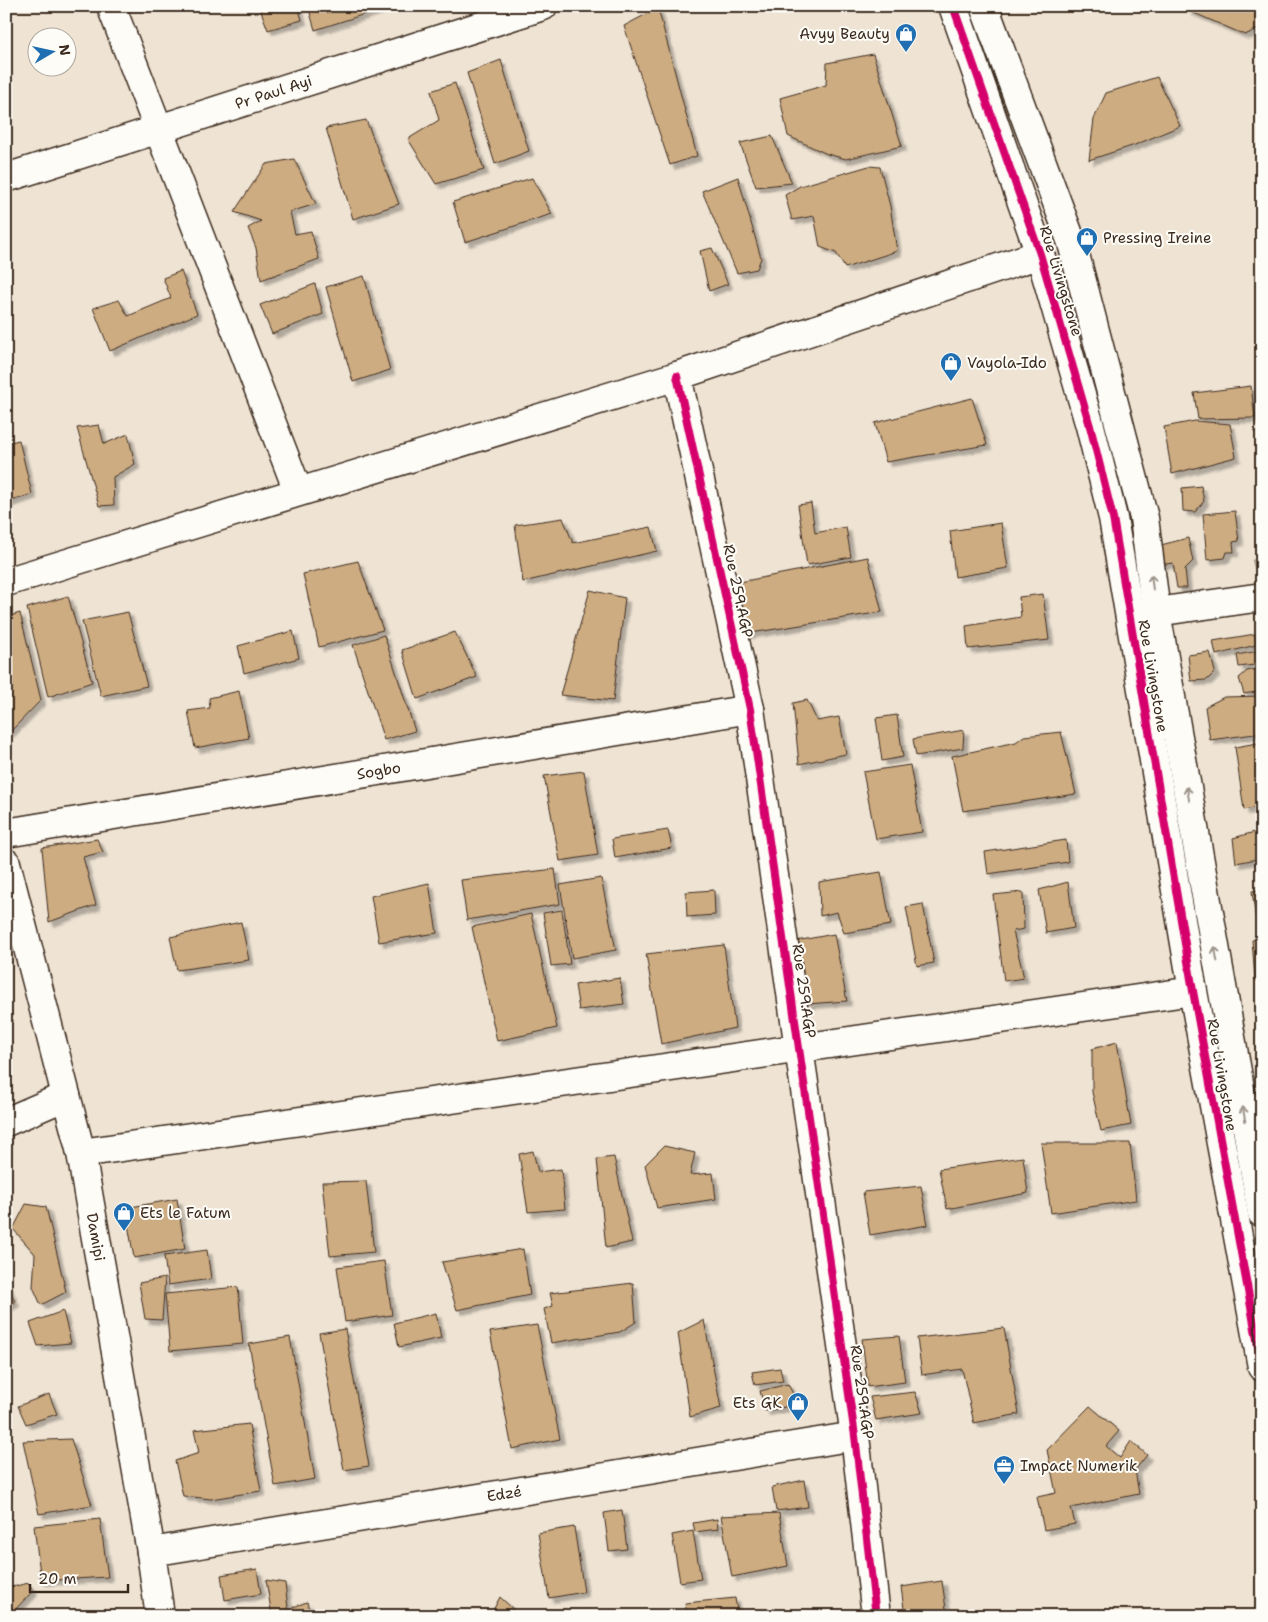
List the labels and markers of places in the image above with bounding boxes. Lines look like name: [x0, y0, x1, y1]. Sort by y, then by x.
shop icon: Avyy Beauty: [894, 22, 918, 53]
place label: Avyy Beauty: [799, 24, 890, 44]
shop icon: Pressing Ireine: [1075, 226, 1099, 257]
place label: Pressing Ireine: [1103, 228, 1211, 248]
shop icon: Vayola-Ido: [939, 351, 963, 382]
place label: Vayola-Ido: [967, 353, 1047, 373]
shop icon: Ets le Fatum: [112, 1201, 136, 1232]
place label: Ets le Fatum: [140, 1203, 231, 1223]
shop icon: Ets GK: [786, 1391, 810, 1422]
place label: Ets GK: [733, 1393, 782, 1413]
office icon: Impact Numerik: [992, 1454, 1016, 1485]
place label: Impact Numerik: [1020, 1456, 1138, 1476]

